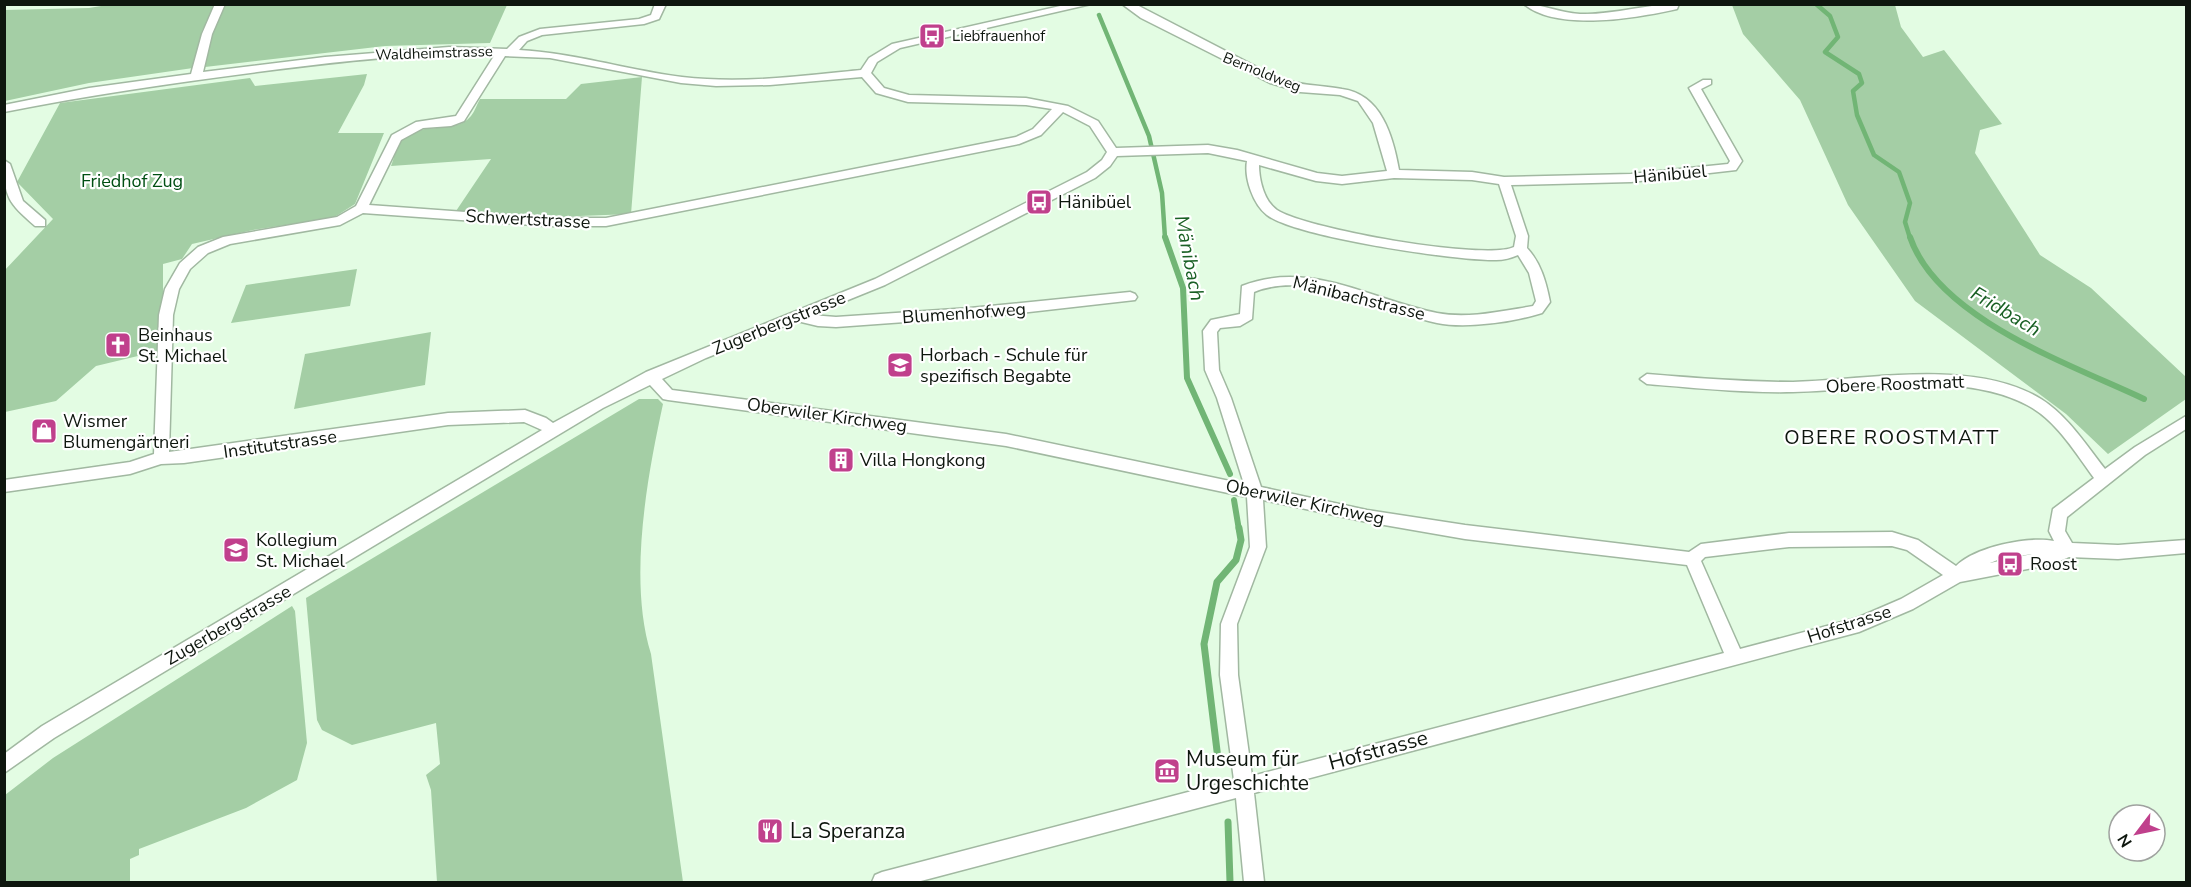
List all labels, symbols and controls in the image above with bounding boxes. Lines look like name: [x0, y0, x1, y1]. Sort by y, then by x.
bus stop icon: Liebfrauenhof: [917, 21, 947, 51]
place label: Liebfrauenhof: [952, 26, 1046, 46]
street label: Waldheimstrasse: [375, 41, 493, 65]
street label: Bernoldweg: [1220, 47, 1304, 97]
street label: Hänibüel: [1633, 159, 1708, 189]
park label: Friedhof Zug: [81, 169, 183, 193]
bus stop icon: Hänibüel: [1024, 187, 1054, 217]
place label: Hänibüel: [1058, 190, 1132, 214]
street label: Schwertstrasse: [465, 204, 591, 234]
water label: Mänibach: [1168, 213, 1211, 303]
street label: Mänibachstrasse: [1290, 270, 1428, 326]
water label: Fridbach: [1966, 280, 2046, 343]
street label: Zugerbergstrasse: [709, 285, 849, 361]
street label: Blumenhofweg: [901, 297, 1027, 329]
place label: Beinhaus St. Michael: [138, 323, 228, 368]
church icon: Beinhaus St. Michael: [103, 330, 133, 360]
place label: Horbach - Schule für spezifisch Begabte: [920, 343, 1088, 388]
school or university icon: Horbach - Schule für spezifisch Begabte: [885, 350, 915, 380]
street label: Obere Roostmatt: [1825, 370, 1965, 398]
street label: Oberwiler Kirchweg: [745, 392, 909, 438]
place label: Wismer Blumengärtneri: [63, 409, 190, 454]
shop icon: Wismer Blumengärtneri: [29, 416, 59, 446]
street label: Institutstrasse: [222, 424, 338, 464]
district label: OBERE ROOSTMATT: [1784, 424, 2000, 451]
building icon: Villa Hongkong: [826, 445, 856, 475]
place label: Villa Hongkong: [859, 448, 985, 472]
street label: Oberwiler Kirchweg: [1224, 473, 1386, 531]
place label: Kollegium St. Michael: [256, 528, 346, 573]
school or university icon: Kollegium St. Michael: [221, 535, 251, 565]
bus stop icon: Roost: [1995, 549, 2025, 579]
place label: Roost: [2030, 552, 2077, 576]
street label: Zugerbergstrasse: [161, 579, 295, 671]
street label: Hofstrasse: [1804, 599, 1894, 649]
street label: Hofstrasse: [1325, 723, 1431, 777]
place label: Museum für Urgeschichte: [1186, 745, 1309, 797]
museum icon: Museum für Urgeschichte: [1152, 756, 1182, 786]
north arrow: [2107, 803, 2167, 863]
restaurant icon: La Speranza: [755, 816, 785, 846]
place label: La Speranza: [790, 817, 905, 845]
text: N: [2113, 830, 2138, 851]

